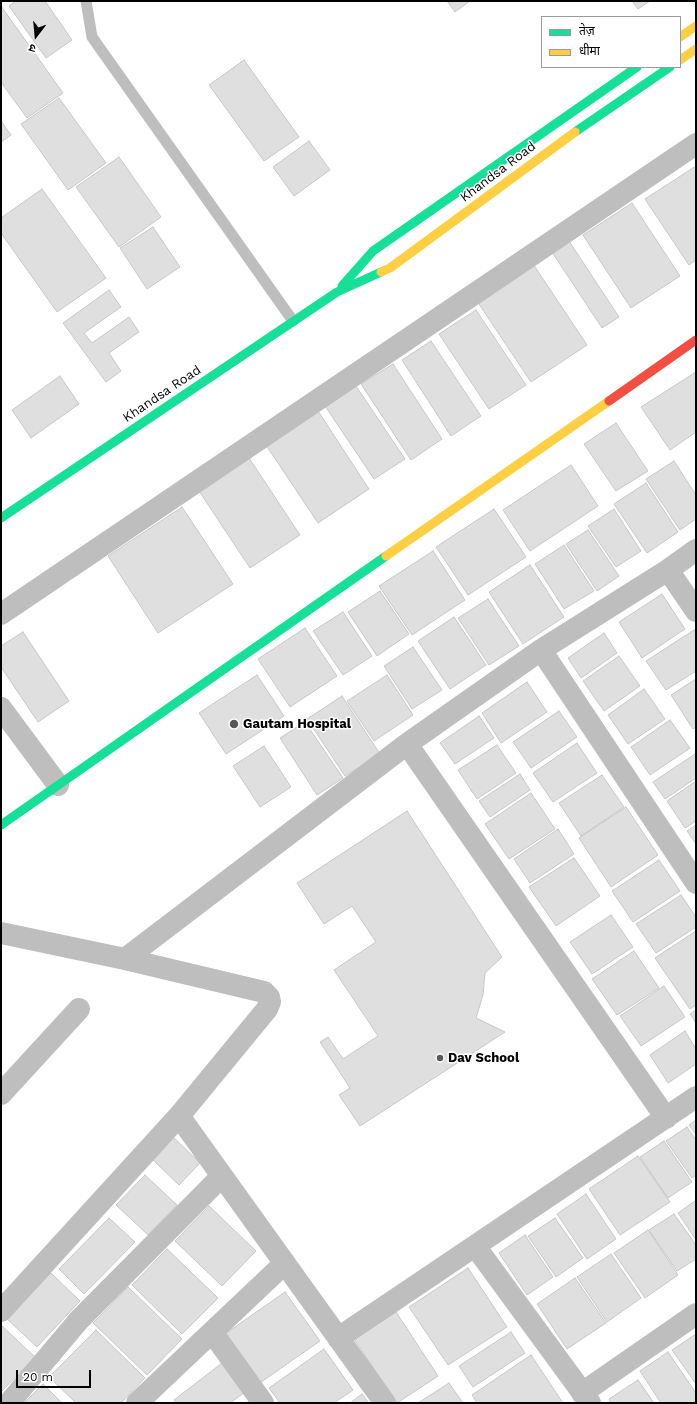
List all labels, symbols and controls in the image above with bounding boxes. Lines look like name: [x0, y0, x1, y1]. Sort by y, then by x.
north arrow: [16, 16, 56, 56]
legend: [541, 16, 681, 68]
text: तेज़: [579, 24, 595, 38]
text: उ: [28, 41, 37, 55]
text: धीमा: [579, 44, 600, 58]
street label: Khandsa Road: [457, 139, 539, 205]
street label: Khandsa Road: [120, 362, 204, 426]
place label: Gautam Hospital: [243, 716, 351, 732]
marker: Gautam Hospital: [228, 718, 240, 730]
place label: Dav School: [448, 1050, 519, 1066]
marker: Dav School: [435, 1053, 445, 1063]
scale bar: [18, 1362, 93, 1388]
text: 20 m: [23, 1370, 53, 1384]

